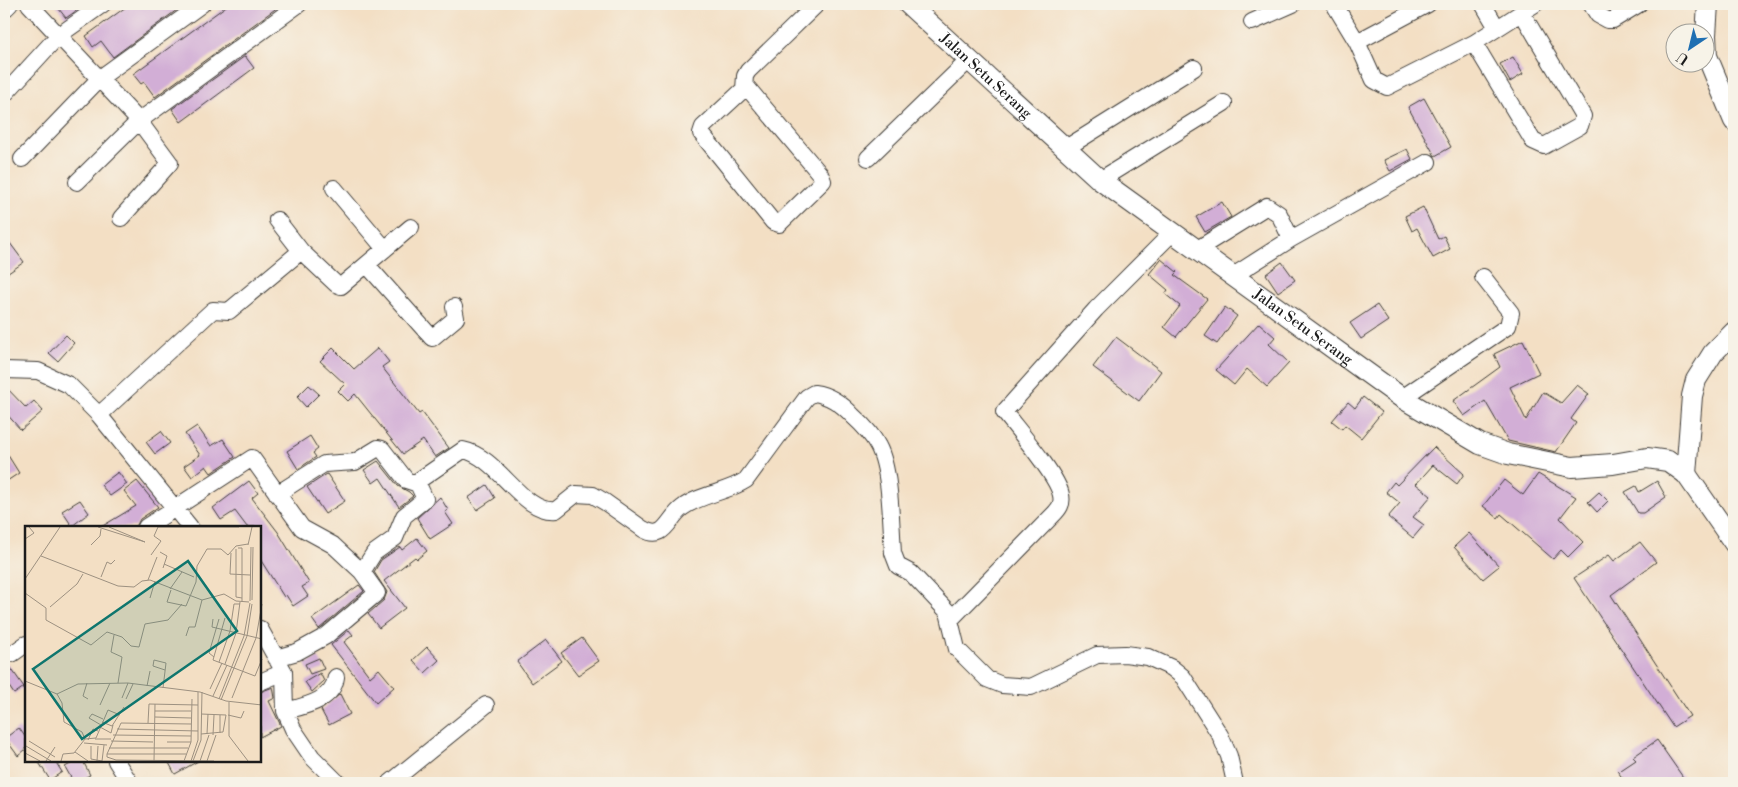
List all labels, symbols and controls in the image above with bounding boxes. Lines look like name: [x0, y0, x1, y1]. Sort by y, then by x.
north arrow: [1666, 22, 1716, 72]
street label: Jalan Setu Serang: [935, 28, 1036, 123]
text: U: [1673, 47, 1693, 68]
street label: Jalan Setu Serang: [1249, 284, 1357, 369]
inset map: [25, 526, 261, 762]

